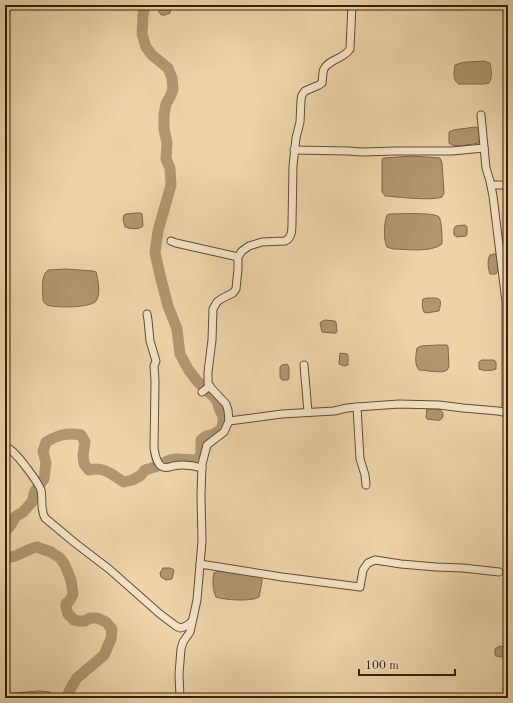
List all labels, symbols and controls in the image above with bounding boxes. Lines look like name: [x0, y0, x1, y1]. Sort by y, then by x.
scale bar: [359, 651, 455, 677]
text: 100 m: [365, 660, 399, 672]

